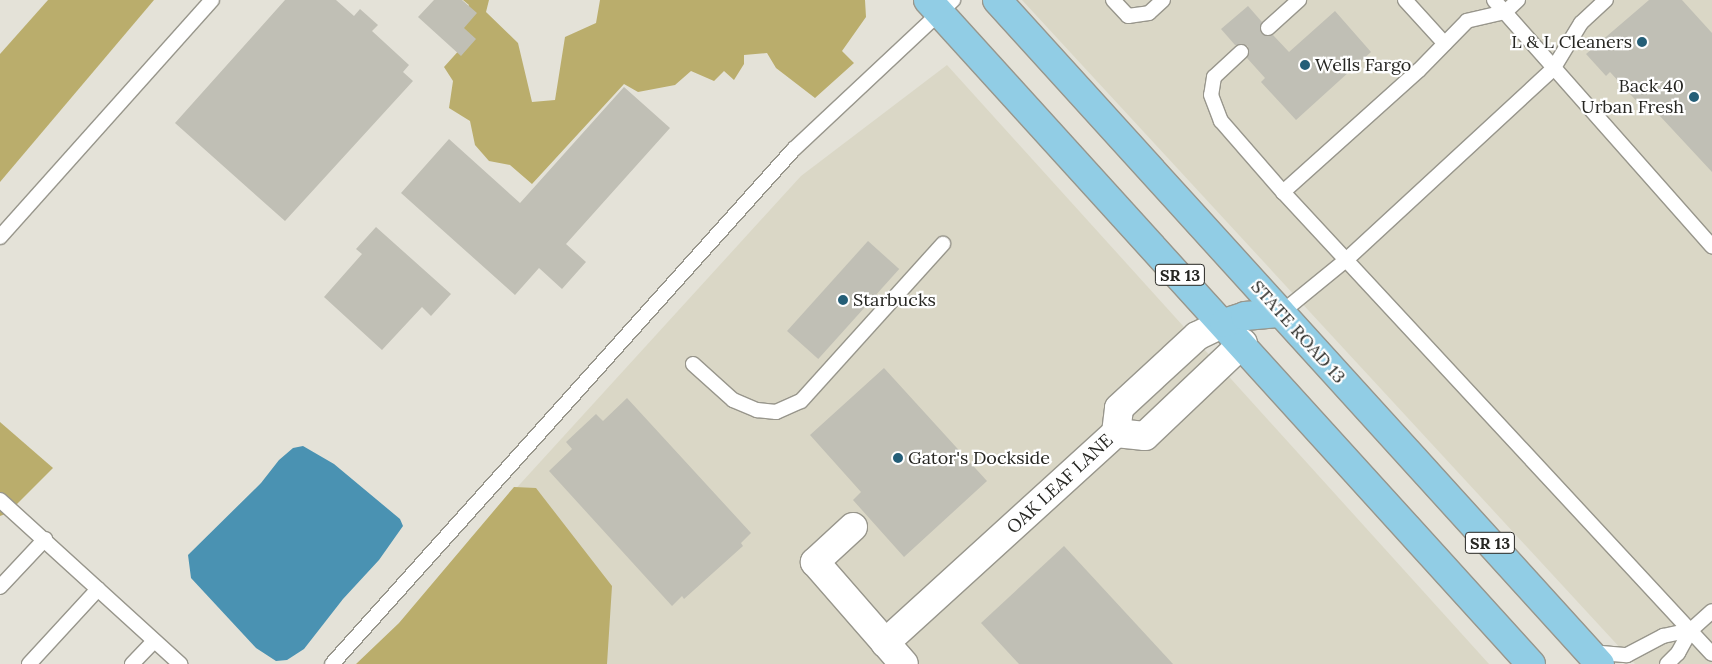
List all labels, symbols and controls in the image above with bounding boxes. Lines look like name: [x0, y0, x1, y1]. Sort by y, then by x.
place label: L & L Cleaners: [1511, 31, 1632, 53]
marker: L & L Cleaners: [1636, 36, 1648, 48]
place label: Wells Fargo: [1315, 54, 1411, 76]
marker: Wells Fargo: [1299, 59, 1311, 71]
place label: Back 40 Urban Fresh: [1581, 76, 1684, 118]
marker: Back 40 Urban Fresh: [1688, 91, 1700, 103]
road number: SR 13: [1154, 262, 1206, 288]
street label: STATE ROAD 13: [1246, 276, 1350, 388]
place label: Starbucks: [853, 289, 936, 311]
marker: Starbucks: [837, 294, 849, 306]
street label: OAK LEAF LANE: [1003, 429, 1117, 539]
place label: Gator's Dockside: [908, 447, 1050, 469]
marker: Gator's Dockside: [892, 452, 904, 464]
road number: SR 13: [1464, 530, 1516, 556]

